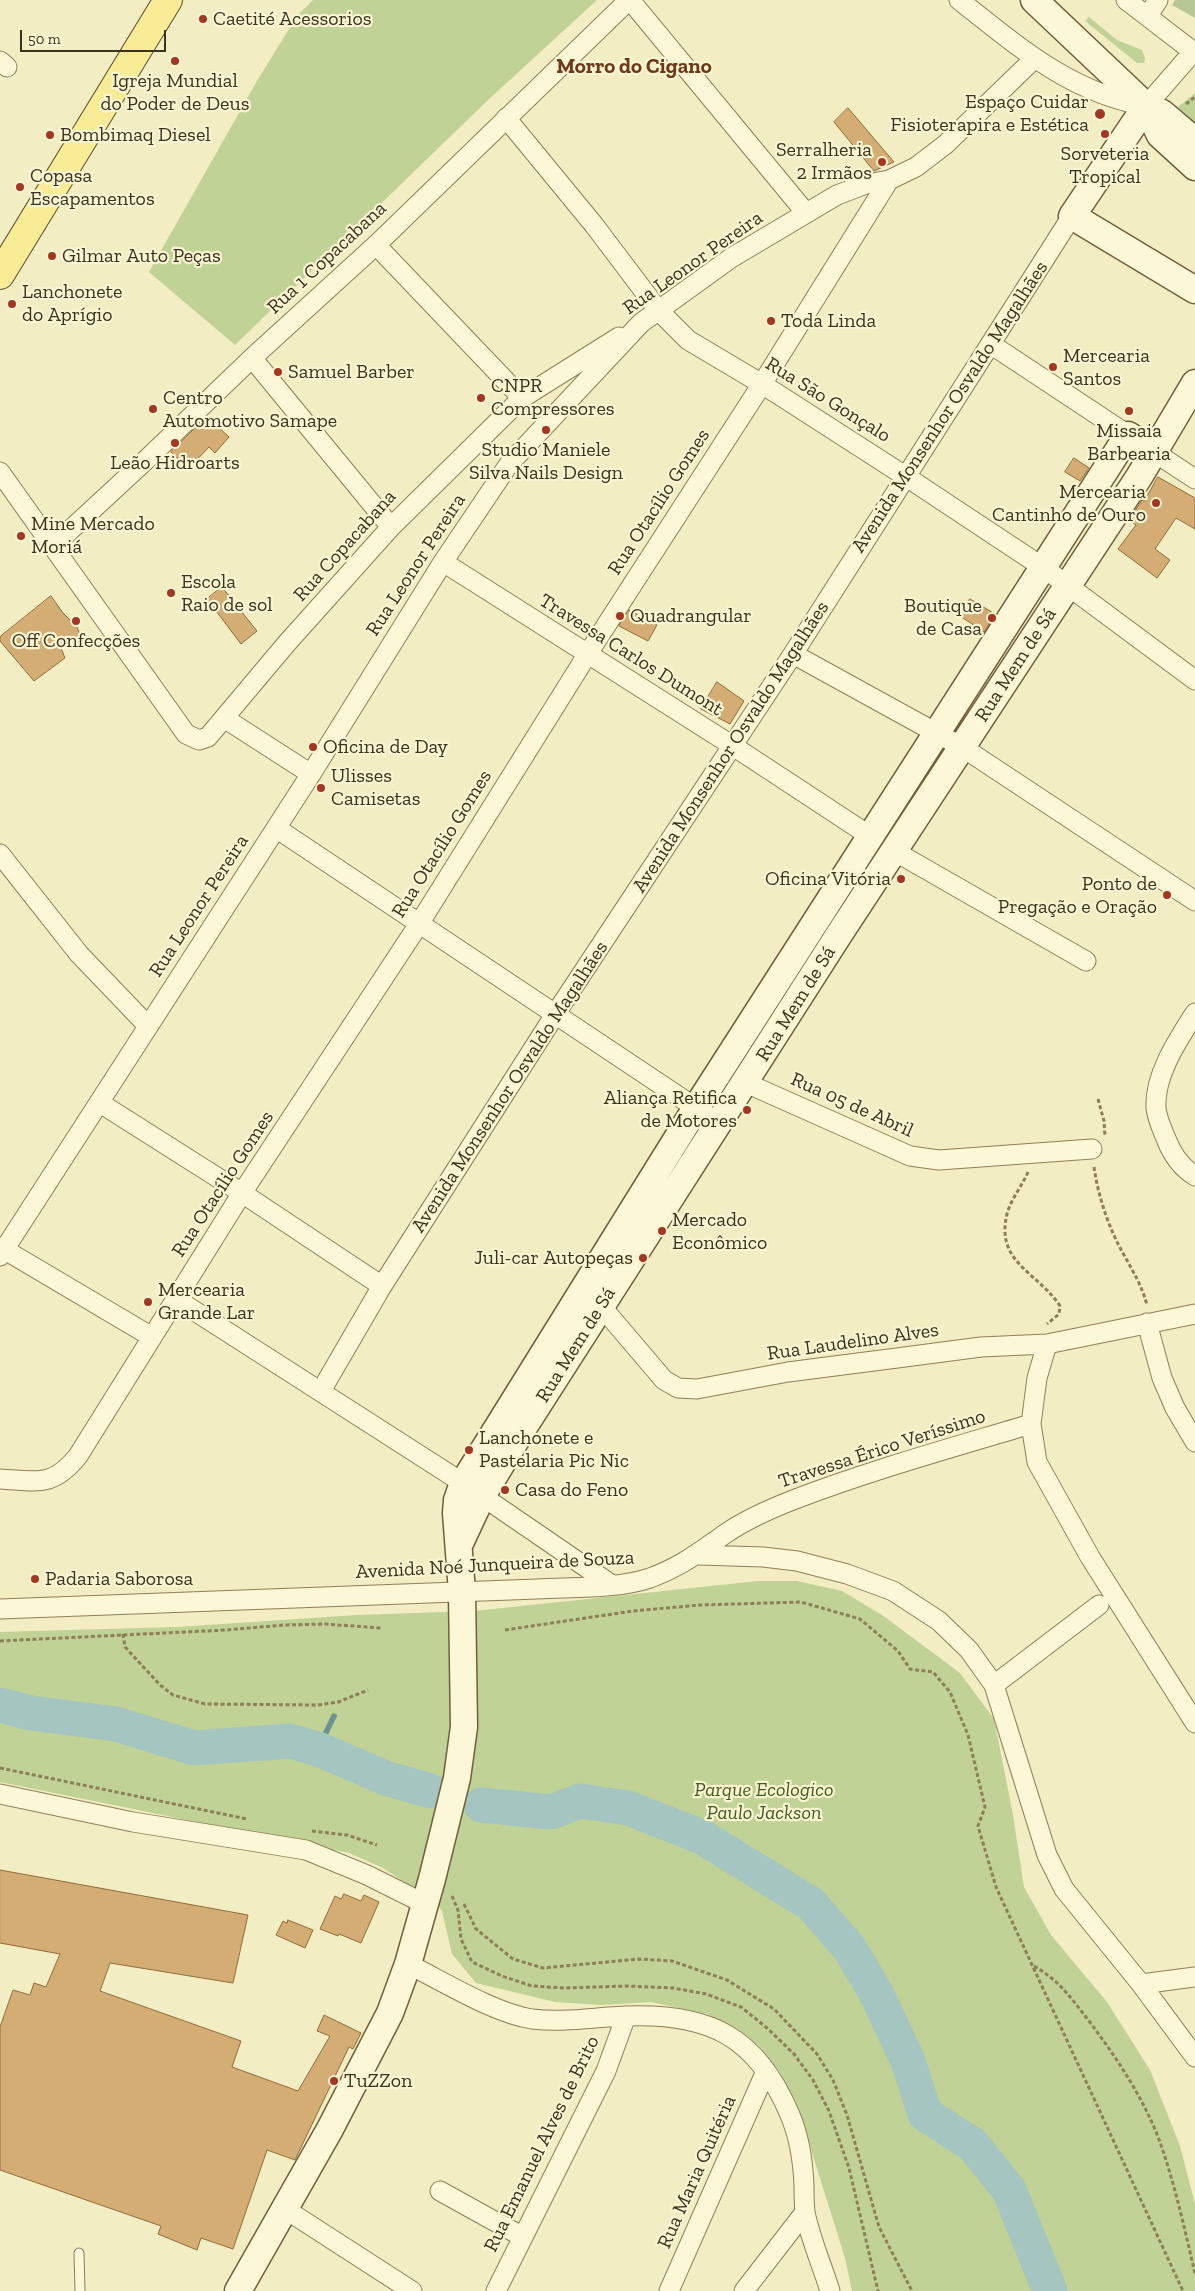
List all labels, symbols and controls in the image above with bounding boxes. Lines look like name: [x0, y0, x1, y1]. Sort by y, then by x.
place label: Caetité Acessorios: [213, 7, 371, 31]
marker: Caetité Acessorios: [197, 13, 209, 25]
scale bar: [22, 20, 169, 52]
text: 50 m: [28, 30, 61, 48]
district label: Morro do Cigano: [556, 54, 712, 80]
marker: Igreja Mundial do Poder de Deus: [169, 55, 181, 67]
place label: Igreja Mundial do Poder de Deus: [101, 69, 249, 116]
place label: Espaço Cuidar Fisioterapira e Estética: [890, 90, 1089, 137]
marker: Espaço Cuidar Fisioterapira e Estética: [1093, 107, 1107, 121]
place label: Bombimaq Diesel: [60, 123, 211, 147]
marker: Sorveteria Tropical: [1099, 128, 1111, 140]
marker: Bombimaq Diesel: [44, 129, 56, 141]
place label: Serralheria 2 Irmãos: [776, 138, 872, 185]
place label: Sorveteria Tropical: [1060, 142, 1150, 189]
marker: Serralheria 2 Irmãos: [876, 156, 888, 168]
place label: Copasa Escapamentos: [30, 164, 155, 211]
marker: Copasa Escapamentos: [14, 181, 26, 193]
street label: Rua 1 Copacabana: [262, 197, 392, 319]
street label: Rua Leonor Pereira: [619, 206, 767, 320]
place label: Gilmar Auto Peças: [62, 244, 221, 268]
marker: Gilmar Auto Peças: [46, 250, 58, 262]
street label: Avenida Monsenhor Osvaldo Magalhães: [847, 257, 1053, 557]
place label: Lanchonete do Aprígio: [22, 280, 122, 327]
marker: Lanchonete do Aprígio: [6, 298, 18, 310]
place label: Toda Linda: [781, 309, 876, 333]
marker: Toda Linda: [765, 315, 777, 327]
place label: Mercearia Santos: [1063, 344, 1150, 391]
street label: Rua São Gonçalo: [761, 352, 895, 448]
place label: Samuel Barber: [288, 360, 415, 384]
marker: Mercearia Santos: [1047, 361, 1059, 373]
marker: Samuel Barber: [272, 366, 284, 378]
place label: CNPR Compressores: [491, 374, 615, 421]
place label: Centro Automotivo Samape: [163, 386, 337, 433]
marker: CNPR Compressores: [475, 392, 487, 404]
marker: Centro Automotivo Samape: [147, 403, 159, 415]
marker: Missaia Barbearia: [1123, 405, 1135, 417]
place label: Missaia Barbearia: [1087, 419, 1171, 466]
marker: Studio Maniele Silva Nails Design: [540, 424, 552, 436]
street label: Rua Otacílio Gomes: [603, 424, 715, 580]
marker: Leão Hidroarts: [169, 437, 181, 449]
place label: Studio Maniele Silva Nails Design: [469, 438, 623, 485]
place label: Leão Hidroarts: [110, 451, 240, 475]
place label: Mercearia Cantinho de Ouro: [992, 480, 1146, 527]
street label: Rua Copacabana: [289, 485, 401, 607]
street label: Rua Leonor Pereira: [361, 489, 471, 641]
marker: Mercearia Cantinho de Ouro: [1150, 497, 1162, 509]
place label: Mine Mercado Moriá: [31, 512, 155, 559]
marker: Mine Mercado Moriá: [15, 530, 27, 542]
place label: Escola Raio de sol: [181, 570, 273, 617]
marker: Escola Raio de sol: [165, 587, 177, 599]
street label: Travessa Carlos Dumont: [535, 589, 727, 721]
place label: Boutique de Casa: [904, 594, 982, 641]
street label: Avenida Monsenhor Osvaldo Magalhães: [628, 597, 834, 897]
street label: Rua Mem de Sá: [970, 603, 1062, 727]
place label: Quadrangular: [630, 604, 752, 628]
marker: Quadrangular: [614, 610, 626, 622]
marker: Boutique de Casa: [986, 612, 998, 624]
marker: Off Confecções: [70, 615, 82, 627]
place label: Off Confecções: [12, 629, 140, 653]
place label: Oficina de Day: [323, 735, 448, 759]
marker: Oficina de Day: [307, 741, 319, 753]
place label: Ulisses Camisetas: [331, 764, 420, 811]
street label: Rua Otacílio Gomes: [387, 766, 497, 922]
marker: Ulisses Camisetas: [315, 782, 327, 794]
street label: Rua Leonor Pereira: [144, 830, 254, 982]
place label: Oficina Vitória: [765, 867, 891, 891]
place label: Ponto de Pregação e Oração: [998, 872, 1157, 919]
marker: Oficina Vitória: [895, 873, 907, 885]
marker: Ponto de Pregação e Oração: [1161, 889, 1173, 901]
street label: Avenida Monsenhor Osvaldo Magalhães: [407, 937, 613, 1237]
street label: Rua Mem de Sá: [751, 942, 841, 1066]
street label: Rua 05 de Abril: [787, 1067, 917, 1143]
place label: Aliança Retifica de Motores: [604, 1086, 737, 1133]
marker: Aliança Retifica de Motores: [741, 1104, 753, 1116]
street label: Rua Otacílio Gomes: [167, 1106, 279, 1262]
place label: Mercado Econômico: [672, 1208, 767, 1255]
marker: Mercado Econômico: [656, 1225, 668, 1237]
place label: Juli-car Autopeças: [474, 1246, 633, 1270]
marker: Juli-car Autopeças: [637, 1252, 649, 1264]
place label: Mercearia Grande Lar: [158, 1278, 255, 1325]
street label: Rua Mem de Sá: [531, 1283, 621, 1407]
marker: Mercearia Grande Lar: [142, 1296, 154, 1308]
street label: Rua Laudelino Alves: [766, 1318, 940, 1366]
street label: Travessa Érico Veríssimo: [775, 1404, 989, 1494]
place label: Lanchonete e Pastelaria Pic Nic: [479, 1426, 629, 1473]
marker: Lanchonete e Pastelaria Pic Nic: [463, 1444, 475, 1456]
place label: Casa do Feno: [515, 1478, 628, 1502]
marker: Casa do Feno: [499, 1484, 511, 1496]
street label: Avenida Noé Junqueira de Souza: [355, 1546, 635, 1584]
place label: Padaria Saborosa: [45, 1567, 193, 1591]
marker: Padaria Saborosa: [29, 1573, 41, 1585]
park label: Parque Ecologico Paulo Jackson: [694, 1778, 834, 1825]
street label: Rua Emanuel Alves de Brito: [479, 2032, 605, 2256]
place label: TuZZon: [344, 2069, 412, 2093]
marker: TuZZon: [328, 2075, 340, 2087]
street label: Rua Maria Quitéria: [652, 2092, 742, 2252]

